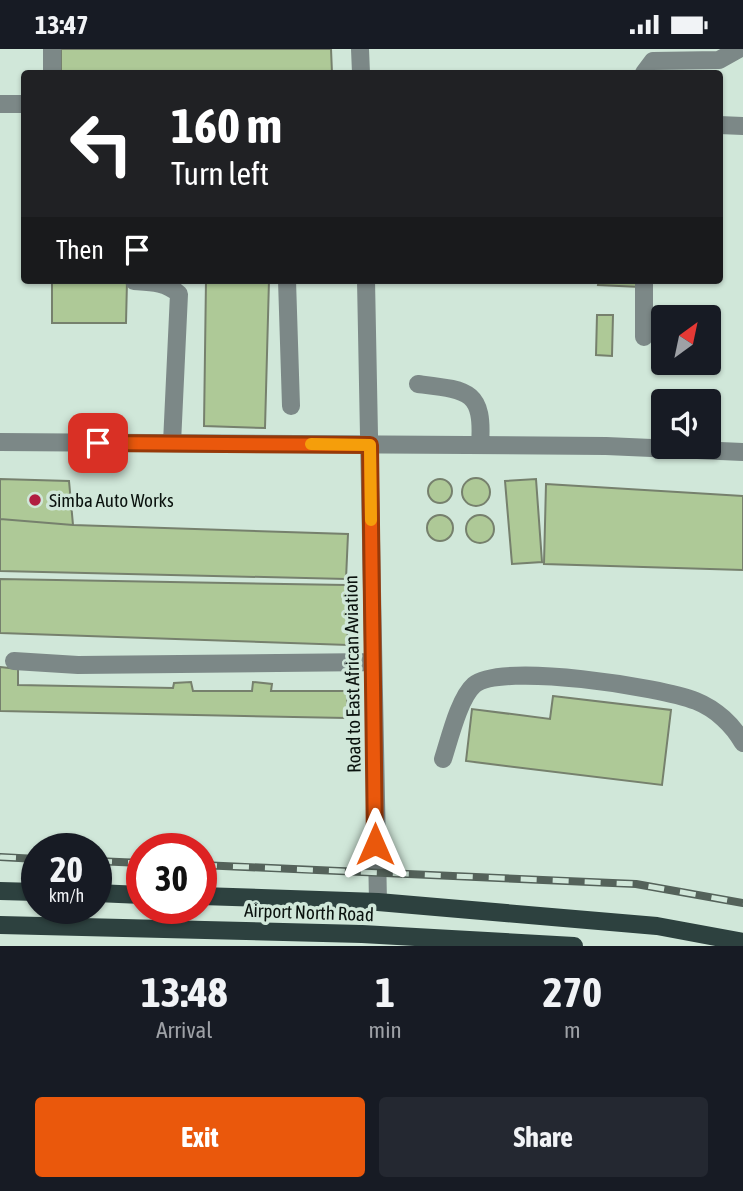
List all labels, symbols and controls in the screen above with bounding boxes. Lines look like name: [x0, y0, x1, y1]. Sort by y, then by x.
text: 13:47: [35, 10, 89, 40]
text: 160 m: [171, 97, 282, 153]
icon: left: [56, 98, 147, 189]
text: Turn left: [171, 155, 269, 192]
icon: arrive: [118, 231, 156, 269]
text: Then: [56, 235, 104, 265]
north arrow: [651, 305, 721, 375]
map controls: [651, 305, 721, 459]
button: sound: [651, 389, 721, 459]
pin: [68, 413, 128, 473]
icon: arrive: [79, 424, 117, 462]
place label: Simba Auto Works: [49, 489, 174, 511]
marker: Simba Auto Works: [27, 492, 43, 508]
street label: Road to East African Aviation: [339, 575, 365, 773]
position arrow: [338, 807, 412, 881]
speed limit sign: 30: [126, 833, 217, 924]
text: 20: [50, 849, 83, 889]
text: km/h: [49, 885, 84, 906]
street label: Airport North Road: [244, 899, 374, 925]
text: 13:48: [141, 968, 228, 1016]
text: 1: [375, 968, 395, 1016]
text: 270: [543, 968, 602, 1016]
text: Arrival: [156, 1017, 212, 1043]
text: min: [369, 1017, 402, 1043]
text: m: [564, 1017, 581, 1043]
button: Exit: [35, 1097, 365, 1177]
button: Share: [379, 1097, 708, 1177]

